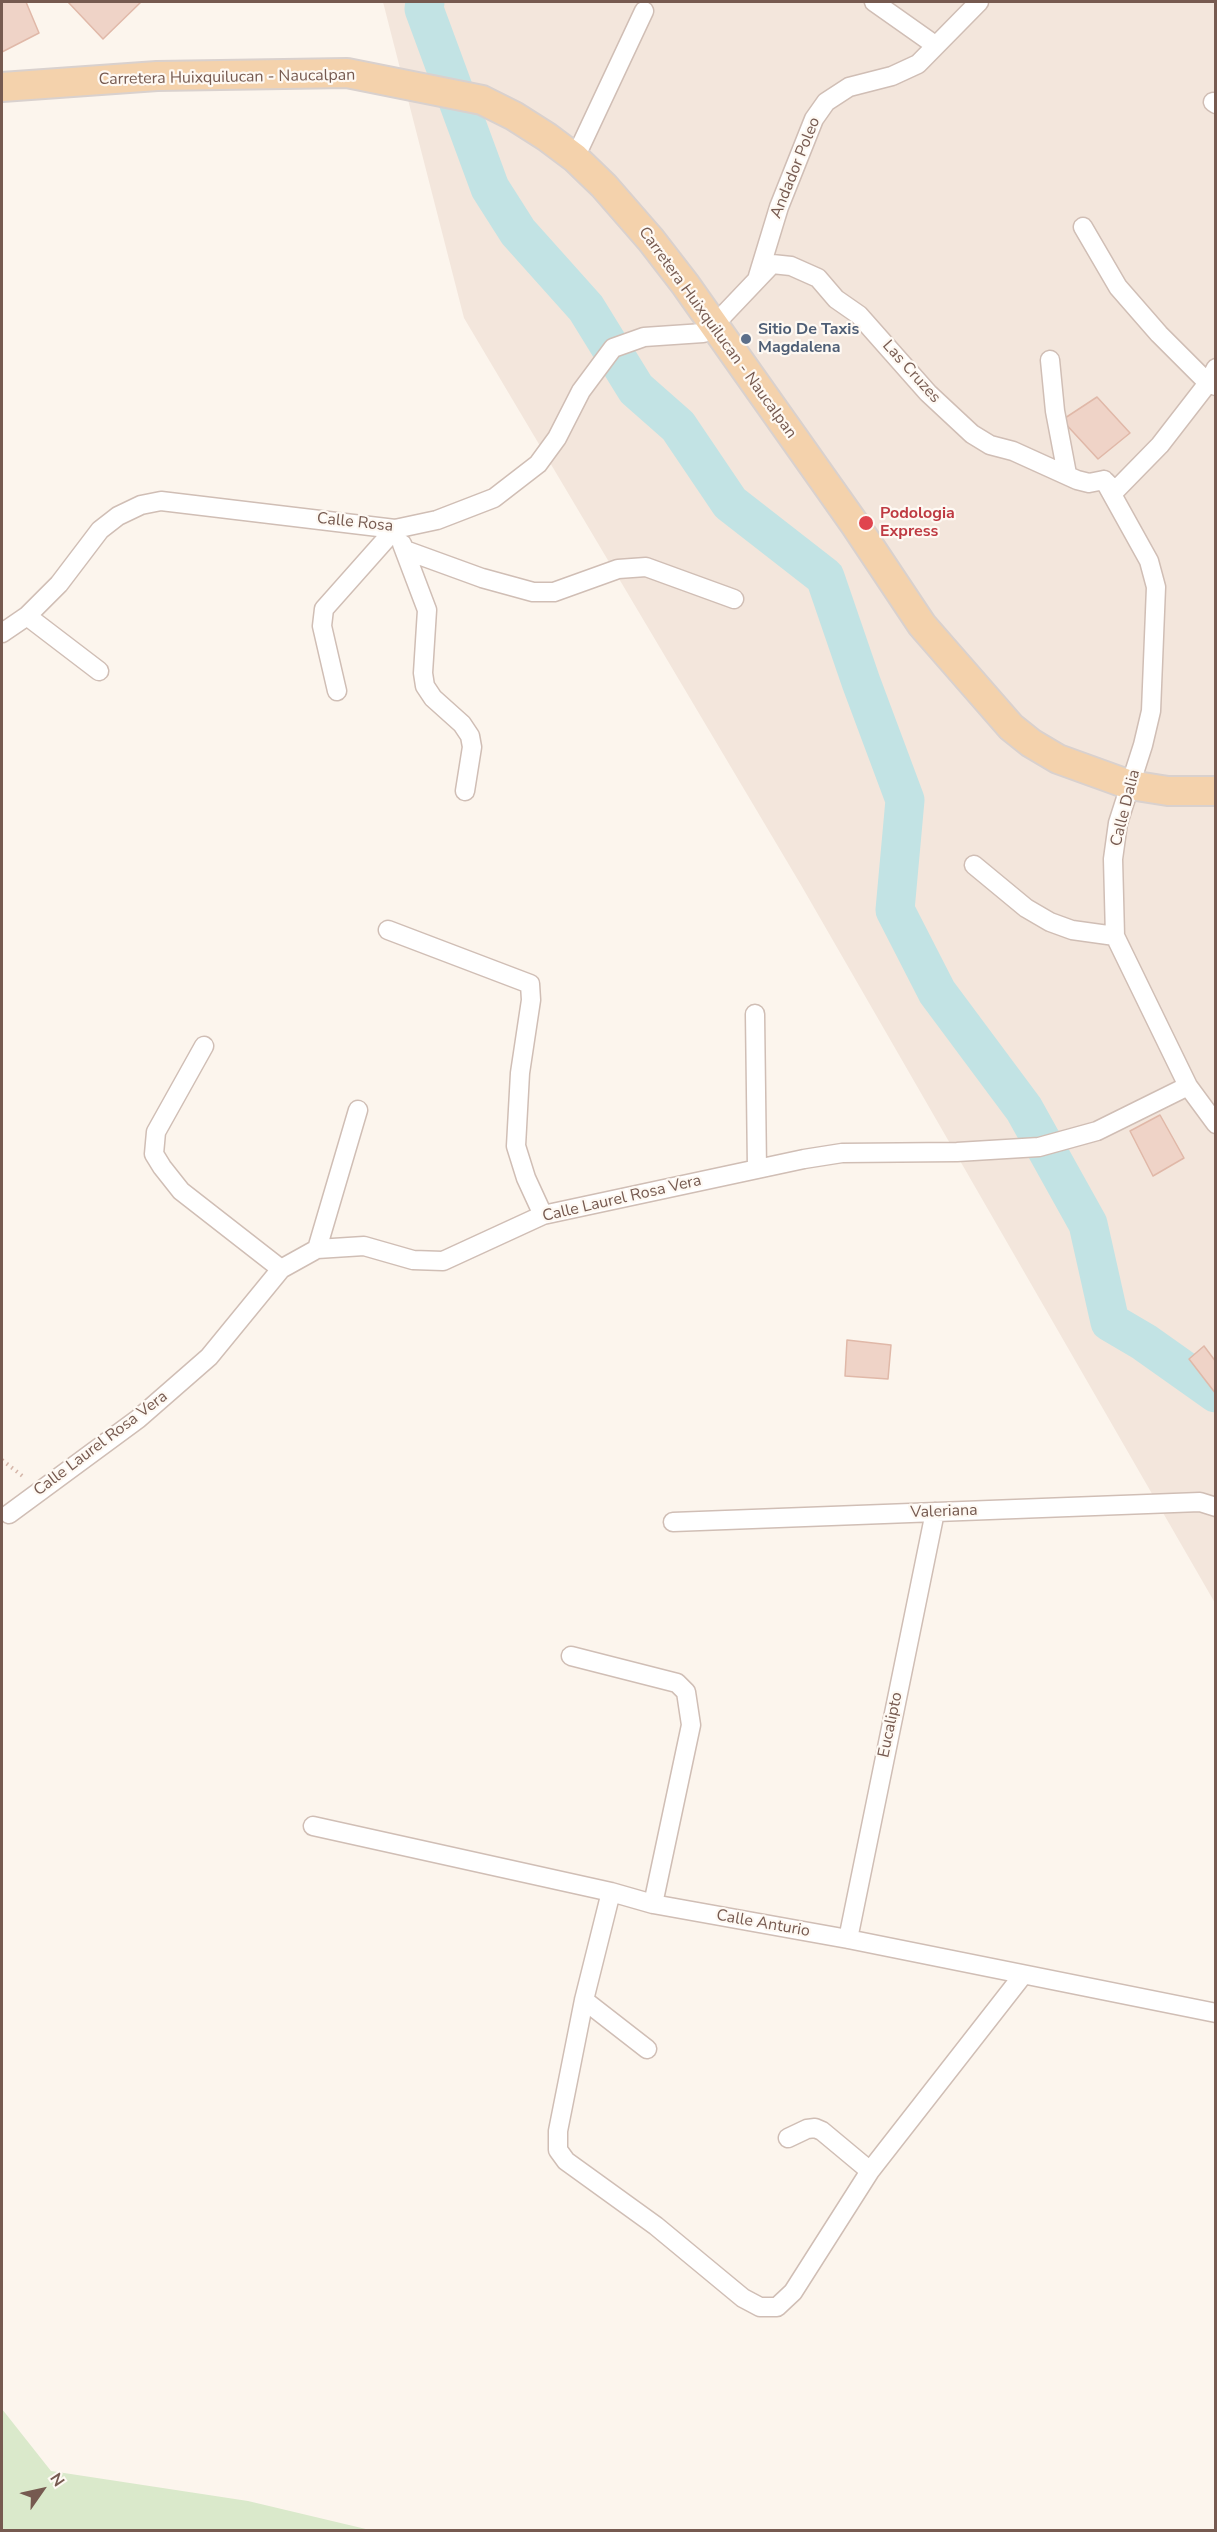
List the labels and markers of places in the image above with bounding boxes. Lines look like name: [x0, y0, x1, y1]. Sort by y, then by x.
place label: Sitio De Taxis Magdalena: [758, 320, 859, 358]
marker: Sitio De Taxis Magdalena: [739, 332, 753, 346]
place label: Podologia Express: [880, 504, 955, 542]
marker: Podologia Express: [857, 514, 875, 532]

